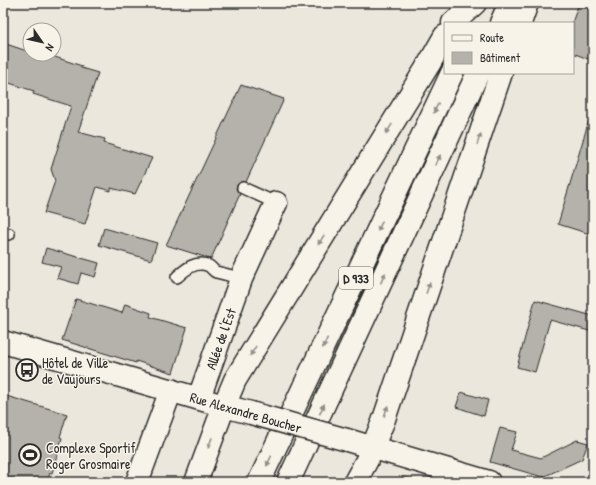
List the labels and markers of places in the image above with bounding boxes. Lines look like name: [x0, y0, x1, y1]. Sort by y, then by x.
place label: Hôtel de Ville de Vaujours: [42, 353, 109, 389]
bus stop icon: Hôtel de Ville de Vaujours: [14, 357, 40, 383]
place label: Complexe Sportif Roger Grosmaire: [46, 438, 136, 474]
sports icon: Complexe Sportif Roger Grosmaire: [17, 442, 43, 468]

